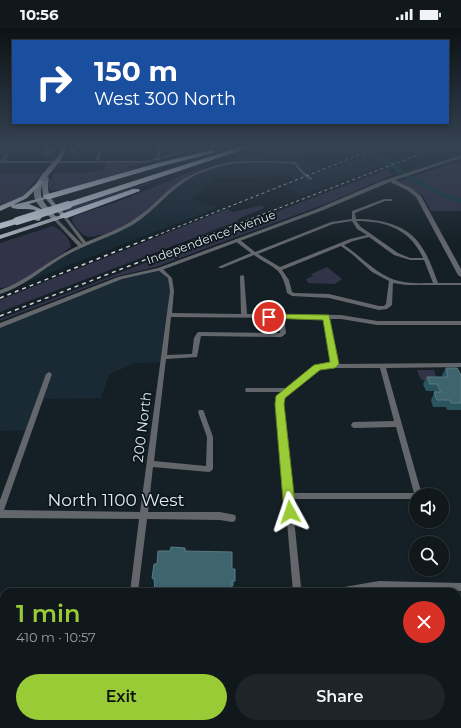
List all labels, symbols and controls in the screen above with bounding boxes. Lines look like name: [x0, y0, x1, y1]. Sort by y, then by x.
text: 10:56: [20, 5, 58, 24]
text: 150 m: [94, 54, 178, 88]
icon: right: [28, 56, 80, 108]
text: West 300 North: [94, 88, 236, 110]
street label: Independence Avenue: [144, 207, 278, 267]
pin: [252, 300, 286, 334]
icon: arrive: [258, 306, 280, 328]
street label: 200 North: [129, 391, 155, 463]
map controls: [409, 488, 449, 576]
button: sound: [409, 488, 449, 528]
street label: North 1100 West: [47, 490, 185, 510]
position arrow: [269, 491, 311, 533]
button: search: [409, 536, 449, 576]
text: 1 min: [16, 599, 80, 628]
button: close: [403, 601, 445, 643]
text: 410 m · 10:57: [16, 629, 96, 645]
button: Exit: [16, 674, 227, 720]
button: Share: [235, 674, 445, 720]

